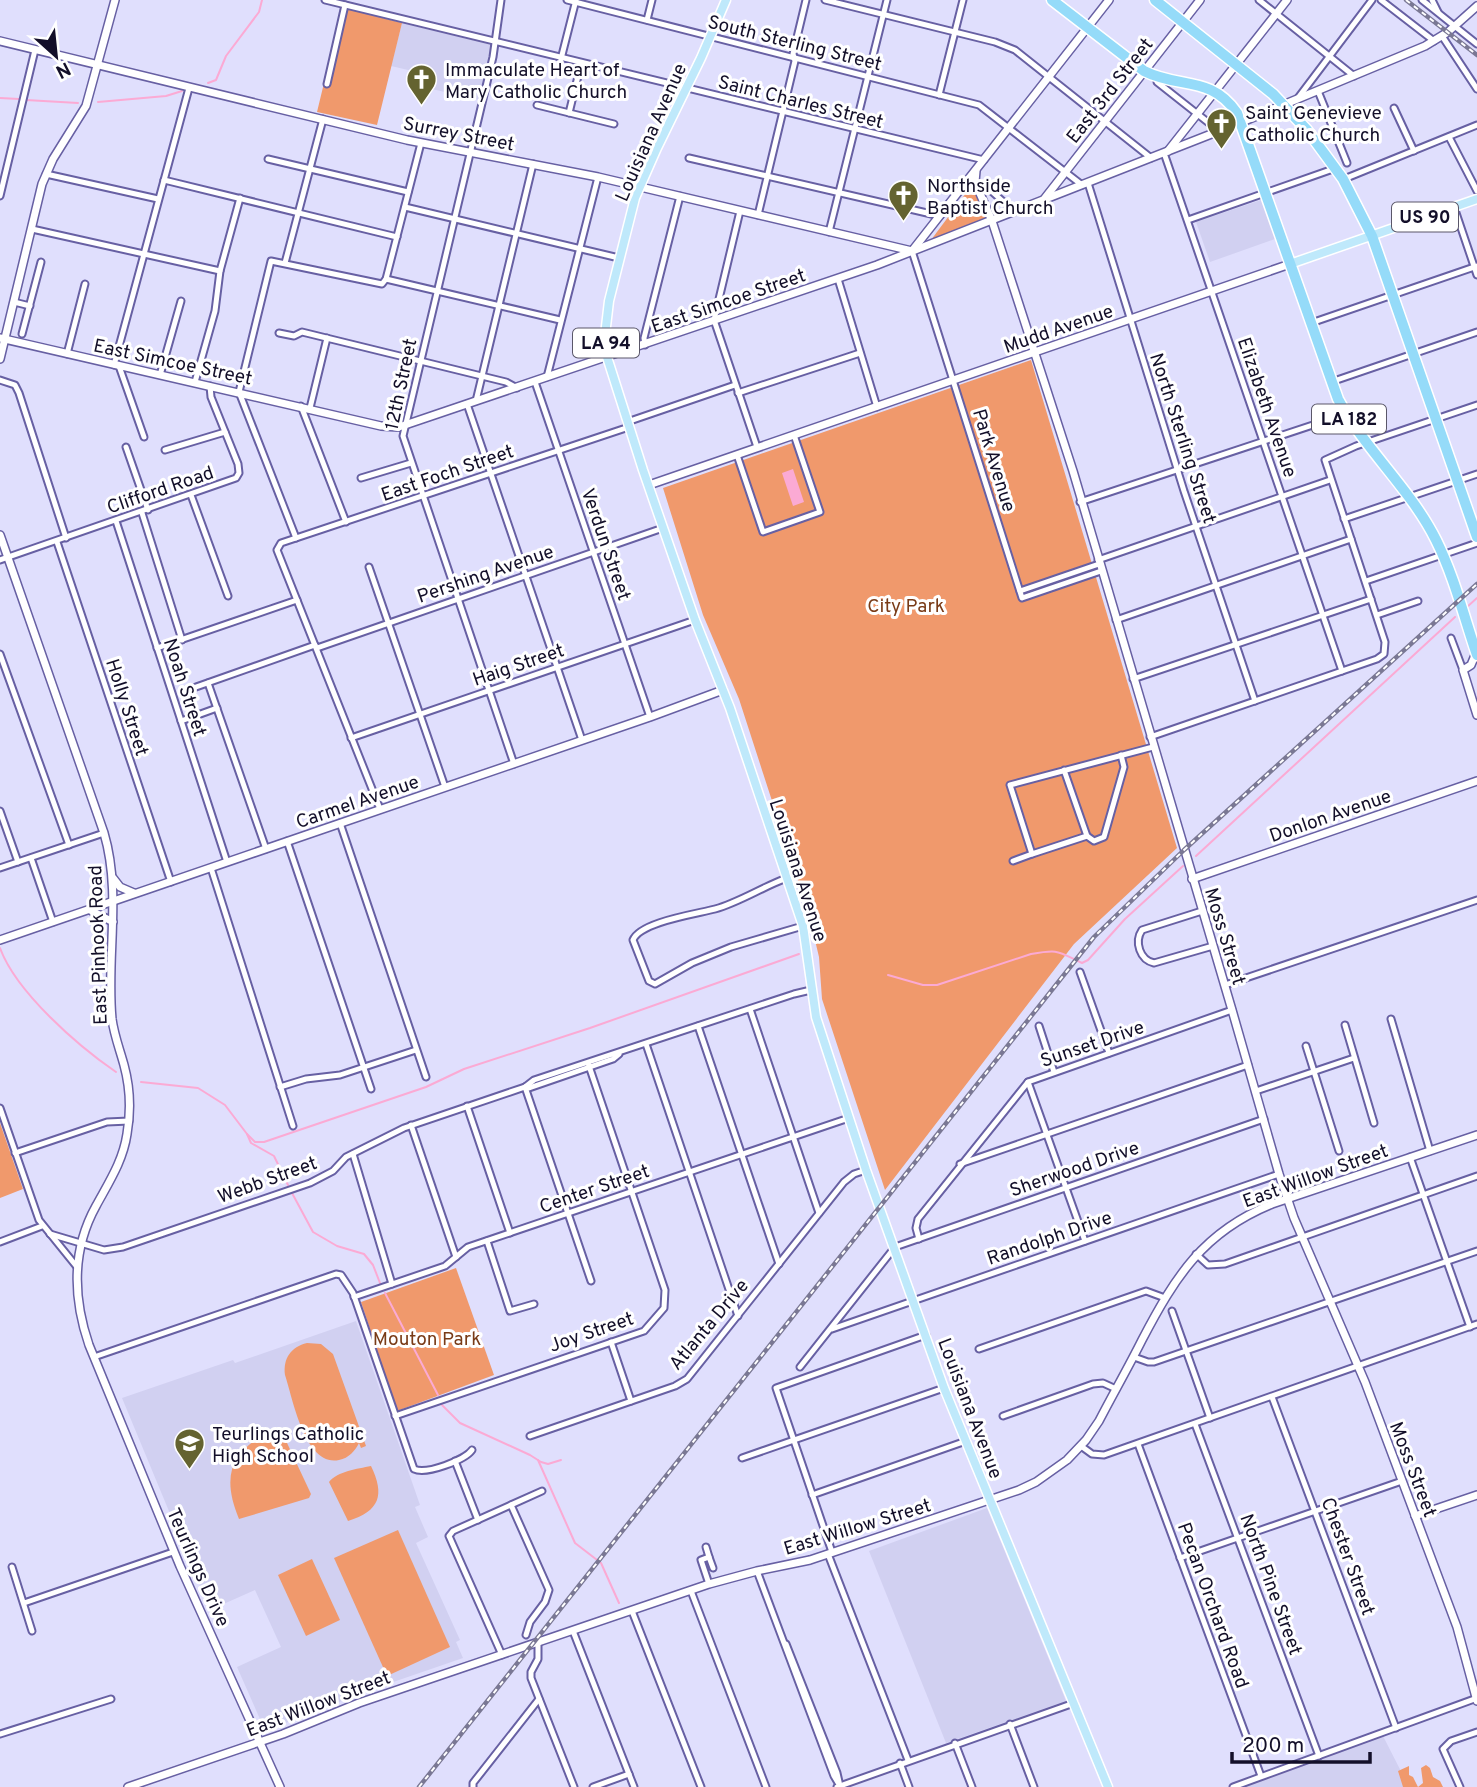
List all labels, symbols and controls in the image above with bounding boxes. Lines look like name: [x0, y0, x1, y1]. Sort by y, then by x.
street label: South Sterling Street: [705, 11, 884, 77]
north arrow: [21, 21, 91, 91]
street label: East 3rd Street: [1062, 34, 1159, 149]
text: N: [51, 56, 74, 83]
place label: Immaculate Heart of Mary Catholic Church: [445, 59, 627, 105]
street label: Louisiana Avenue: [611, 60, 693, 206]
church icon: Immaculate Heart of Mary Catholic Church: [405, 63, 439, 107]
street label: Saint Charles Street: [715, 71, 886, 135]
place label: Saint Genevieve Catholic Church: [1245, 102, 1382, 148]
church icon: Saint Genevieve Catholic Church: [1205, 106, 1239, 150]
street label: Surrey Street: [401, 112, 516, 158]
place label: Northside Baptist Church: [927, 175, 1053, 221]
church icon: Northside Baptist Church: [887, 179, 921, 223]
road number: US 90: [1392, 202, 1458, 232]
street label: East Simcoe Street: [648, 264, 809, 340]
street label: Mudd Avenue: [1001, 300, 1117, 360]
road number: LA 94: [573, 328, 639, 358]
street label: East Simcoe Street: [91, 334, 254, 392]
street label: Elizabeth Avenue: [1231, 334, 1301, 481]
street label: 12th Street: [381, 336, 423, 432]
street label: North Sterling Street: [1143, 350, 1221, 527]
road number: LA 182: [1312, 404, 1386, 433]
street label: Park Avenue: [966, 406, 1020, 515]
street label: East Foch Street: [378, 440, 517, 508]
street label: Clifford Road: [104, 461, 217, 520]
street label: Verdun Street: [575, 485, 635, 604]
street label: Pershing Avenue: [414, 540, 557, 610]
park label: City Park: [867, 595, 945, 619]
street label: Noah Street: [157, 635, 211, 740]
street label: Haig Street: [470, 639, 567, 693]
street label: Holly Street: [99, 656, 153, 759]
street label: Carmel Avenue: [293, 771, 422, 835]
street label: Donlon Avenue: [1267, 785, 1395, 849]
street label: Louisiana Avenue: [763, 796, 831, 945]
street label: East Pinhook Road: [84, 864, 114, 1025]
street label: Moss Street: [1198, 885, 1250, 988]
street label: Sunset Drive: [1038, 1016, 1148, 1074]
street label: Sherwood Drive: [1007, 1136, 1143, 1203]
street label: East Willow Street: [1240, 1139, 1392, 1214]
street label: Webb Street: [215, 1152, 321, 1210]
street label: Center Street: [536, 1160, 653, 1220]
street label: Randolph Drive: [984, 1206, 1115, 1272]
street label: Atlanta Drive: [664, 1275, 755, 1376]
street label: Joy Street: [546, 1307, 637, 1359]
park label: Mouton Park: [373, 1328, 481, 1352]
street label: Louisiana Avenue: [931, 1335, 1007, 1482]
street label: Moss Street: [1383, 1419, 1441, 1521]
place label: Teurlings Catholic High School: [212, 1423, 364, 1469]
school or university icon: Teurlings Catholic High School: [172, 1427, 206, 1471]
street label: East Willow Street: [781, 1494, 934, 1562]
street label: Chester Street: [1315, 1495, 1380, 1619]
street label: Teurlings Drive: [160, 1505, 234, 1631]
street label: North Pine Street: [1233, 1511, 1307, 1659]
street label: Pecan Orchard Road: [1171, 1519, 1253, 1692]
street label: East Willow Street: [243, 1666, 394, 1743]
scale bar: [1232, 1720, 1370, 1764]
text: 200 m: [1242, 1733, 1304, 1760]

